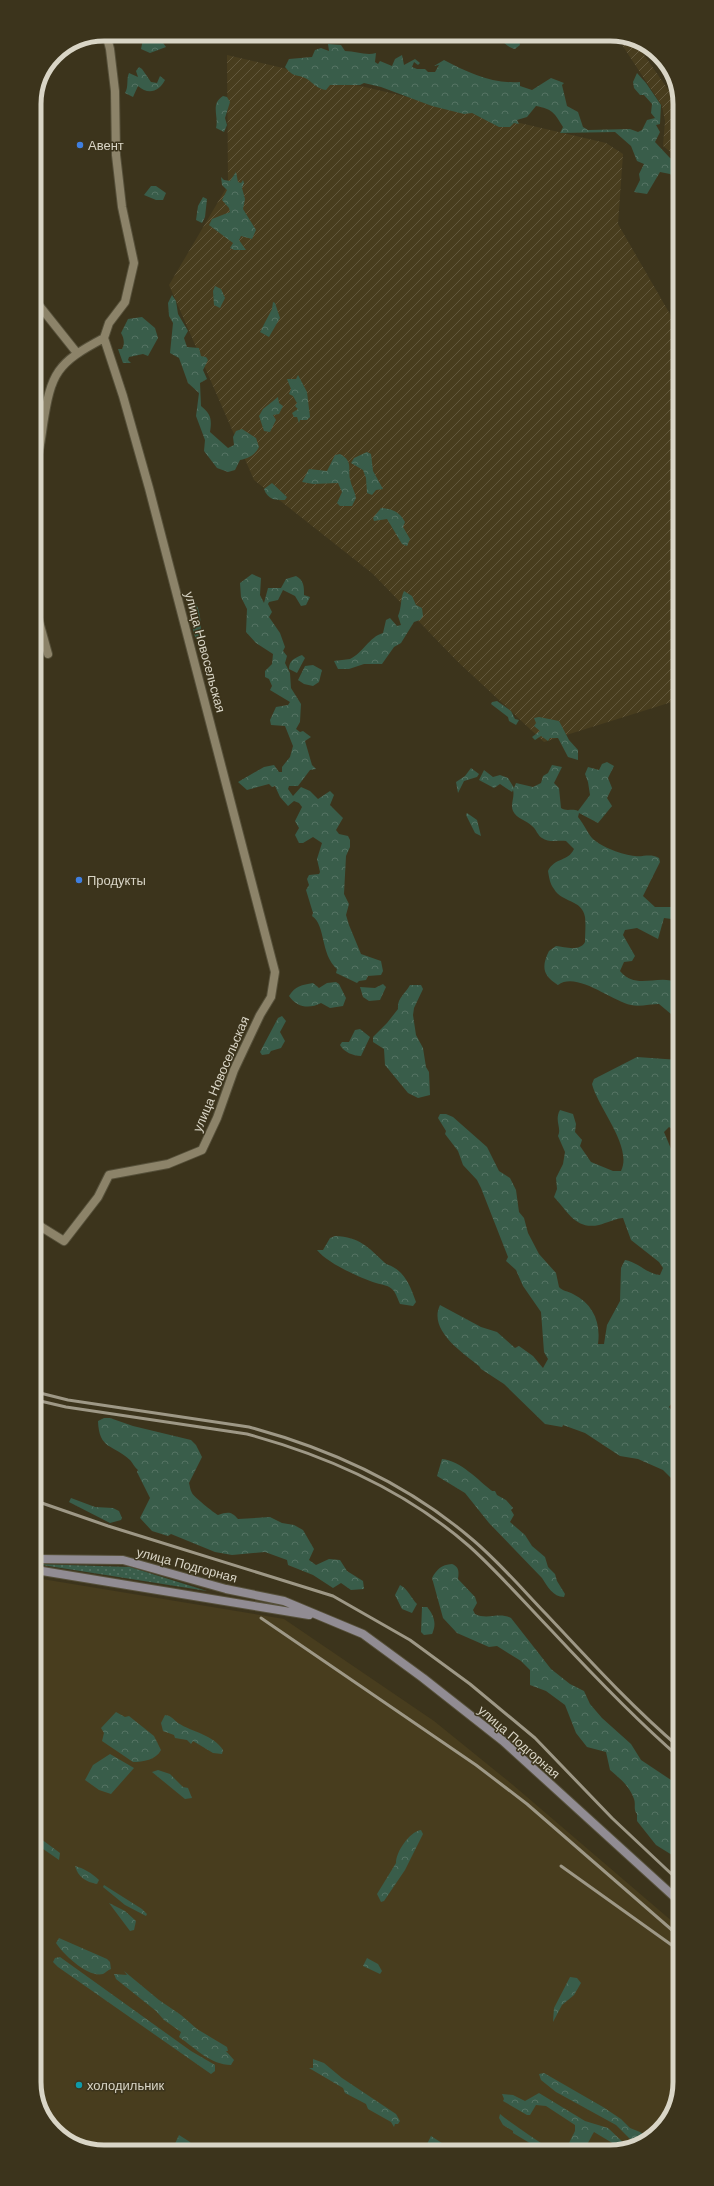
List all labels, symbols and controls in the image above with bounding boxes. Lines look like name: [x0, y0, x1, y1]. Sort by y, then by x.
place label: Авент: [88, 138, 124, 153]
marker: Авент: [75, 140, 85, 150]
street label: улица Новосельская: [182, 590, 228, 714]
place label: Продукты: [87, 873, 146, 888]
marker: Продукты: [74, 875, 84, 885]
street label: улица Новосельская: [190, 1014, 252, 1134]
street label: улица Подгорная: [135, 1544, 239, 1586]
street label: улица Подгорная: [475, 1702, 563, 1782]
place label: холодильник: [87, 2078, 165, 2093]
marker: холодильник: [74, 2080, 84, 2090]

